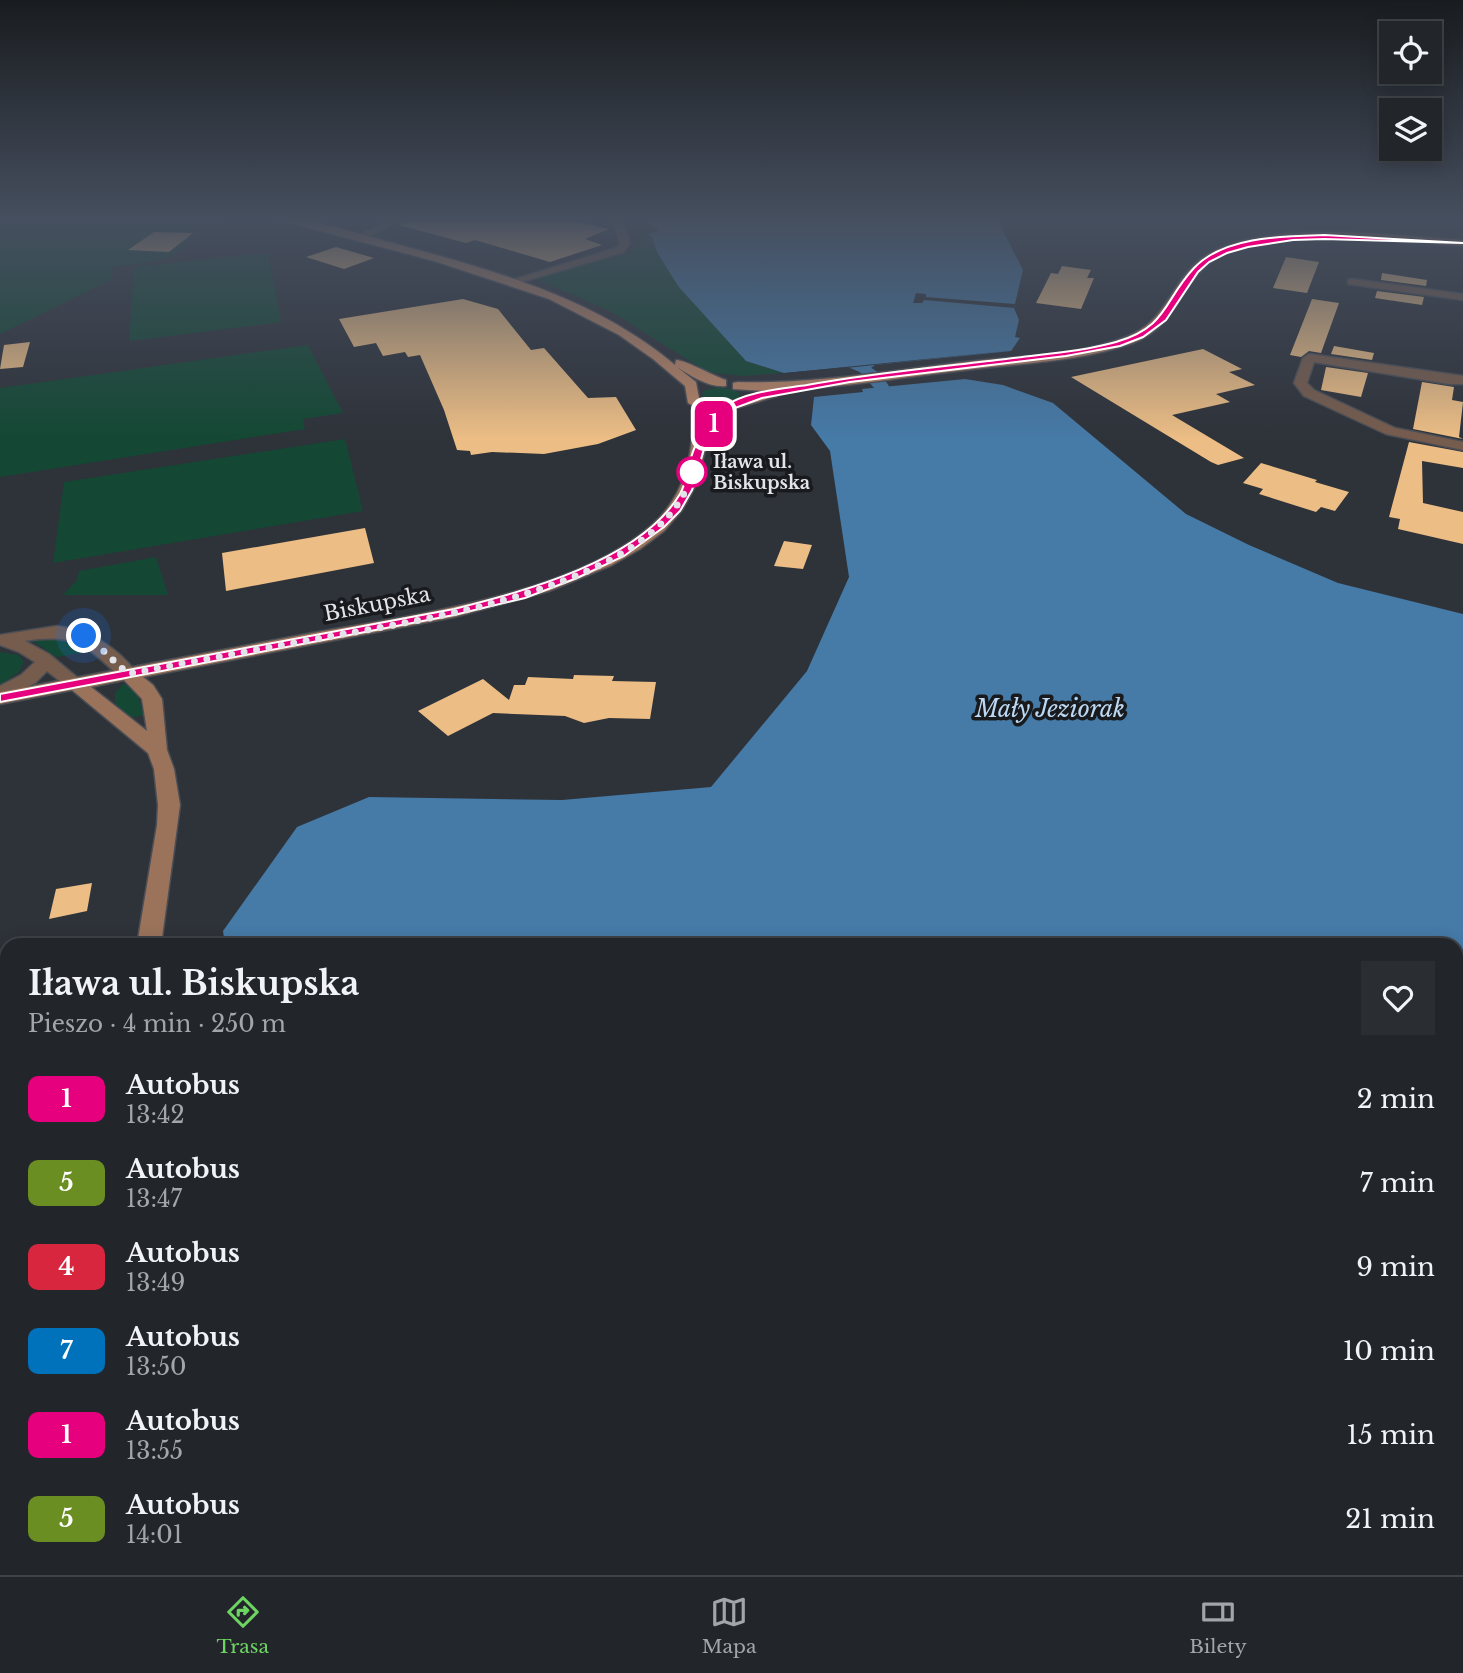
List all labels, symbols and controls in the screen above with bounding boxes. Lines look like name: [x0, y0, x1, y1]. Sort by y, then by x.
map controls: [1379, 21, 1442, 161]
button: locate: [1379, 21, 1442, 84]
button: layers: [1379, 98, 1442, 161]
line badge: 1: [691, 401, 737, 447]
text: 1: [709, 409, 719, 438]
place label: Iława ul. Biskupska: [713, 451, 811, 494]
marker: Iława ul. Biskupska: [677, 457, 707, 487]
street label: Biskupska: [321, 581, 433, 627]
your location: [66, 618, 101, 653]
water label: Mały Jeziorak: [974, 695, 1125, 723]
button: heart: [1361, 961, 1435, 1035]
text: Iława ul. Biskupska: [28, 963, 359, 1004]
text: Pieszo · 4 min · 250 m: [28, 1010, 286, 1038]
text: Autobus: [126, 1069, 240, 1101]
text: 2 min: [1357, 1083, 1435, 1115]
text: 1: [61, 1084, 72, 1113]
text: 13:42: [126, 1101, 185, 1129]
text: Autobus: [126, 1153, 240, 1185]
text: 7 min: [1360, 1167, 1435, 1199]
text: 5: [59, 1168, 74, 1197]
text: 13:47: [126, 1185, 182, 1213]
text: Autobus: [126, 1237, 240, 1269]
text: 9 min: [1356, 1251, 1435, 1283]
text: 4: [59, 1252, 74, 1281]
text: 13:49: [126, 1269, 185, 1297]
text: Autobus: [126, 1321, 240, 1353]
text: 10 min: [1343, 1335, 1435, 1367]
text: 7: [60, 1336, 73, 1365]
text: 13:50: [126, 1353, 186, 1381]
text: Autobus: [126, 1405, 240, 1437]
text: 15 min: [1346, 1419, 1435, 1451]
text: 1: [61, 1420, 72, 1449]
text: 13:55: [126, 1437, 183, 1465]
text: Autobus: [126, 1489, 240, 1521]
text: 21 min: [1345, 1503, 1435, 1535]
text: 5: [59, 1504, 74, 1533]
text: 14:01: [126, 1521, 183, 1549]
tab: Trasa: [216, 1593, 269, 1658]
tab: Mapa: [702, 1593, 756, 1658]
tab: Bilety: [1189, 1593, 1247, 1658]

